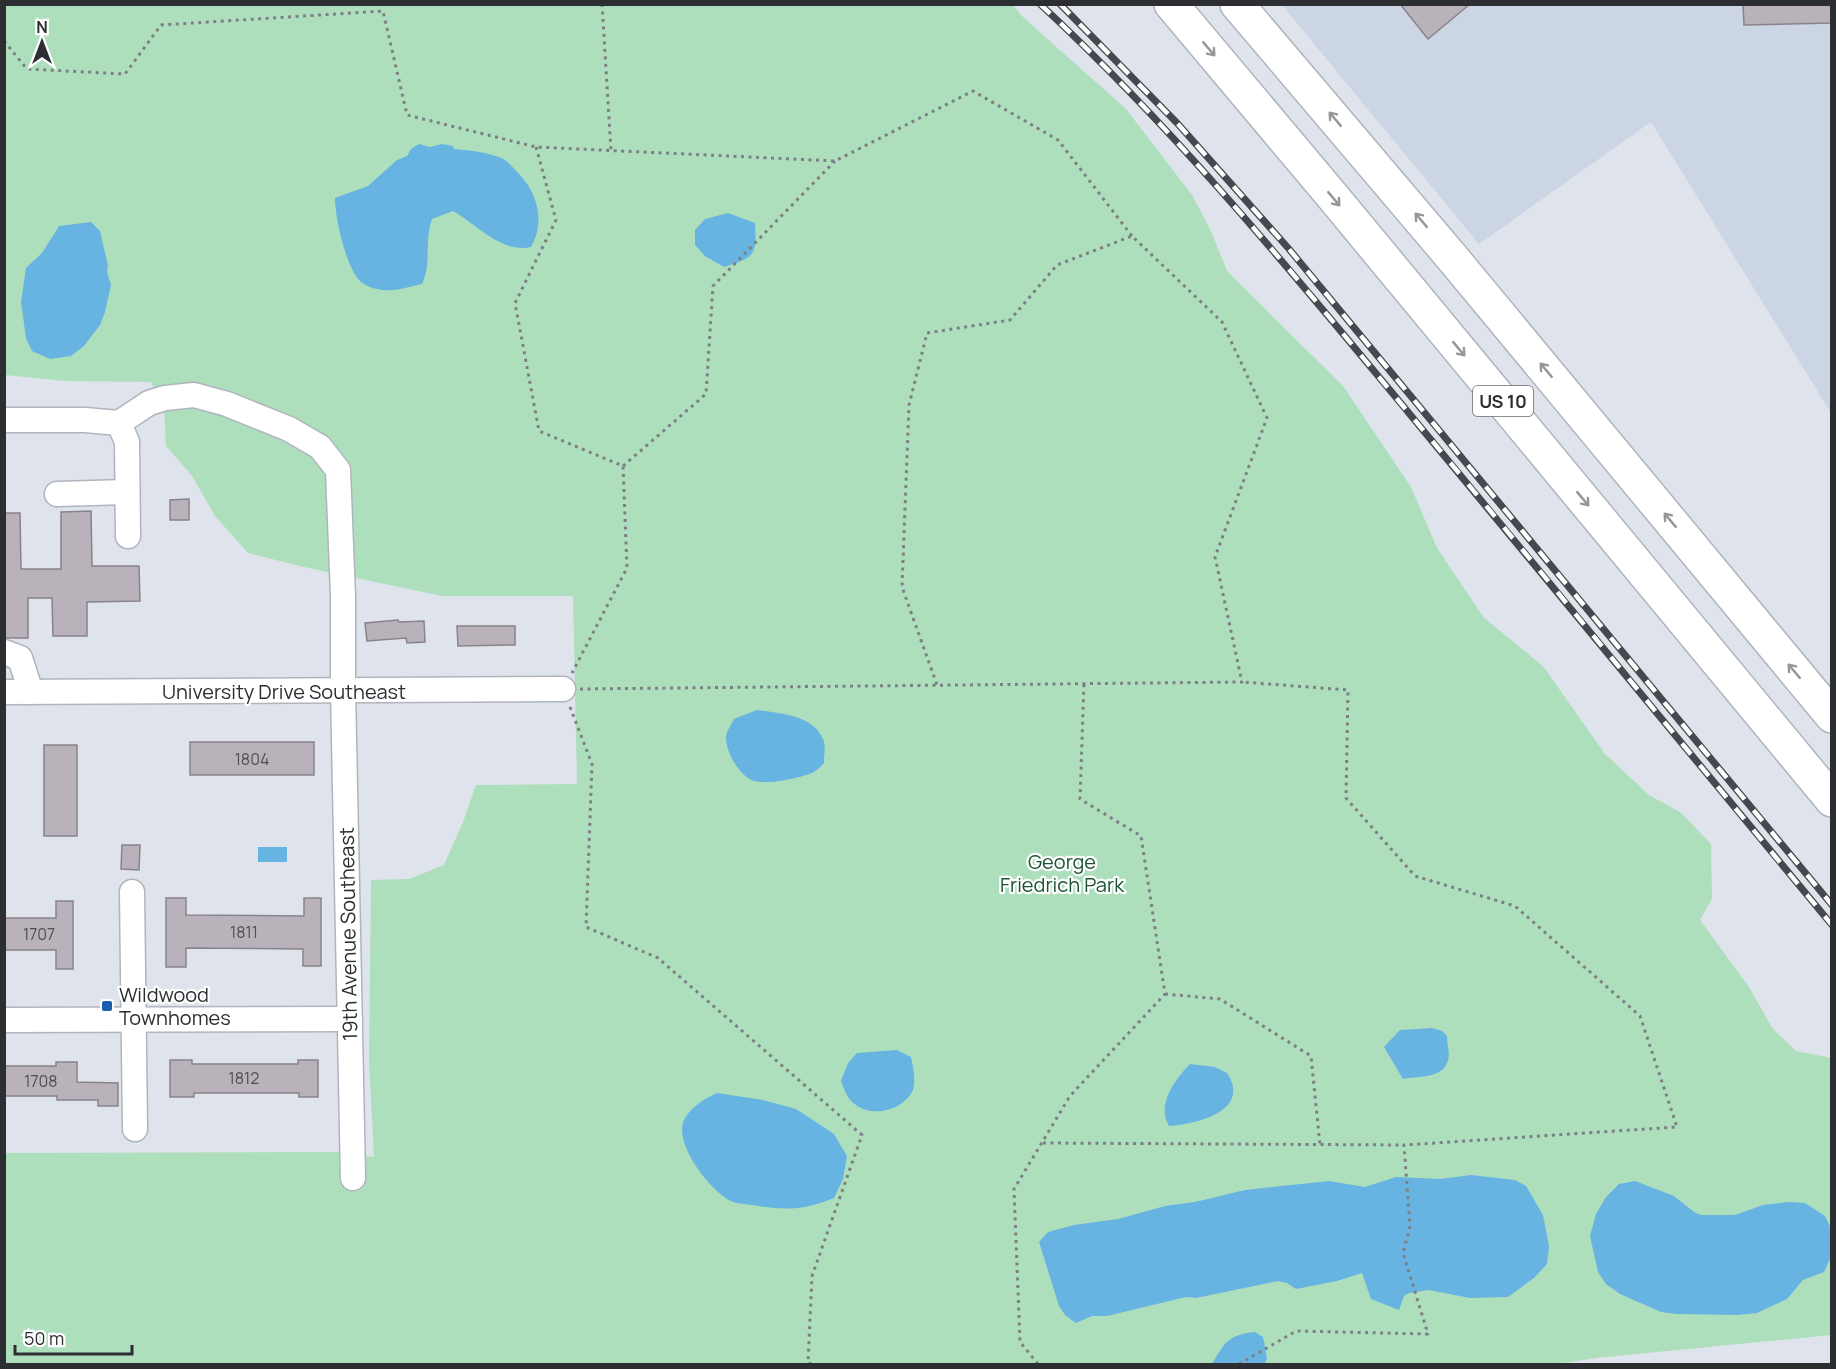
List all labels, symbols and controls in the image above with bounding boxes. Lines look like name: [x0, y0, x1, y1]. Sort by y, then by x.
north arrow: [12, 12, 72, 72]
text: N: [36, 16, 48, 38]
one-way arrow: [1202, 41, 1216, 56]
one-way arrow: [1328, 111, 1341, 127]
one-way arrow: [1328, 191, 1341, 207]
one-way arrow: [1414, 212, 1427, 228]
one-way arrow: [1452, 341, 1466, 356]
one-way arrow: [1539, 362, 1552, 378]
road number: US 10: [1473, 386, 1533, 416]
one-way arrow: [1576, 491, 1590, 506]
one-way arrow: [1663, 513, 1677, 528]
one-way arrow: [1788, 663, 1801, 679]
street label: University Drive Southeast: [162, 678, 406, 705]
house number: 1804: [235, 748, 269, 770]
street label: 19th Avenue Southeast: [333, 827, 363, 1041]
park label: George Friedrich Park: [1000, 848, 1125, 898]
house number: 1811: [230, 921, 258, 943]
house number: 1707: [23, 923, 55, 945]
place label: Wildwood Townhomes: [119, 981, 231, 1031]
marker: Wildwood Townhomes: [100, 999, 114, 1013]
house number: 1812: [229, 1067, 259, 1089]
house number: 1708: [24, 1070, 58, 1092]
scale bar: [15, 1318, 132, 1356]
text: 50 m: [24, 1326, 64, 1350]

